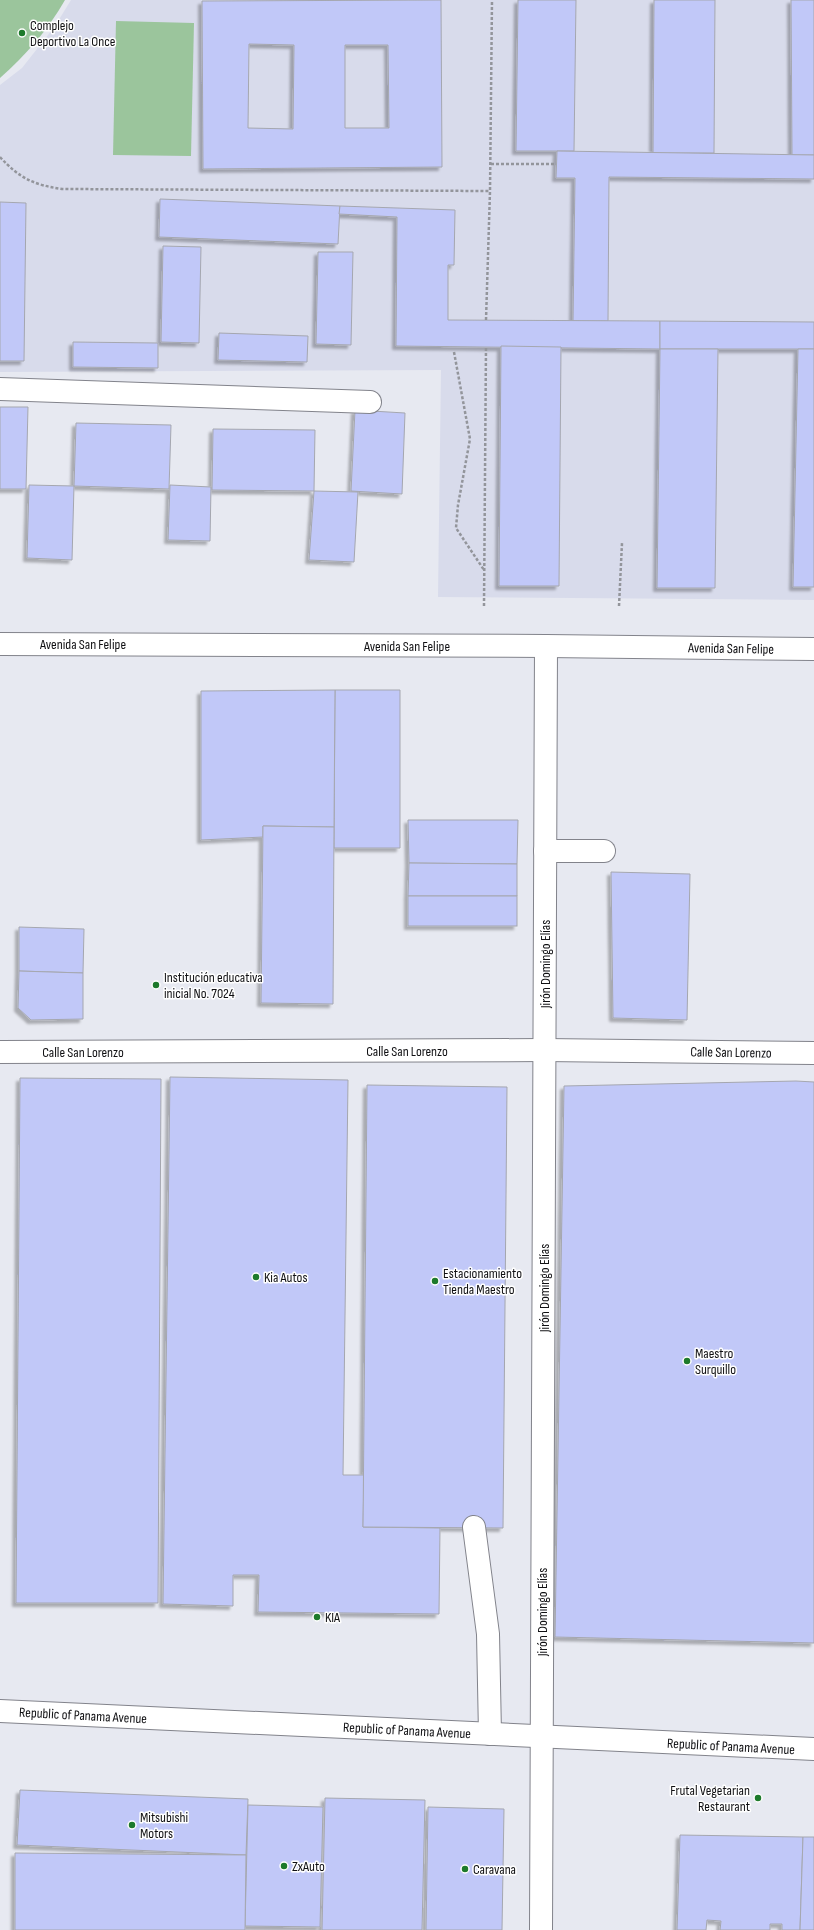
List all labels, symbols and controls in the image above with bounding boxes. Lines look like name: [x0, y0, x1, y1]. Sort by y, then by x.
place label: Complejo Deportivo La Once: [30, 17, 115, 50]
marker: Complejo Deportivo La Once: [17, 28, 27, 38]
street label: Avenida San Felipe: [39, 636, 126, 653]
street label: Avenida San Felipe: [363, 638, 450, 655]
street label: Avenida San Felipe: [687, 639, 774, 658]
street label: Jirón Domingo Elías: [537, 920, 554, 1009]
place label: Institución educativa inicial No. 7024: [164, 969, 263, 1002]
marker: Institución educativa inicial No. 7024: [151, 980, 161, 990]
street label: Calle San Lorenzo: [366, 1043, 448, 1060]
street label: Calle San Lorenzo: [690, 1043, 772, 1062]
street label: Calle San Lorenzo: [42, 1044, 124, 1061]
street label: Jirón Domingo Elías: [536, 1244, 553, 1333]
place label: Estacionamiento Tienda Maestro: [443, 1265, 522, 1298]
place label: Kia Autos: [264, 1269, 307, 1286]
marker: Kia Autos: [251, 1272, 261, 1282]
marker: Estacionamiento Tienda Maestro: [430, 1276, 440, 1286]
place label: Maestro Surquillo: [695, 1345, 736, 1378]
marker: Maestro Surquillo: [682, 1356, 692, 1366]
street label: Jirón Domingo Elías: [534, 1568, 551, 1657]
place label: KIA: [325, 1609, 341, 1626]
marker: KIA: [312, 1612, 322, 1622]
street label: Republic of Panama Avenue: [19, 1704, 147, 1727]
street label: Republic of Panama Avenue: [343, 1719, 471, 1742]
street label: Republic of Panama Avenue: [667, 1735, 795, 1758]
place label: Frutal Vegetarian Restaurant: [670, 1782, 750, 1815]
marker: Frutal Vegetarian Restaurant: [753, 1793, 763, 1803]
place label: Mitsubishi Motors: [140, 1809, 188, 1842]
marker: Mitsubishi Motors: [127, 1820, 137, 1830]
place label: ZxAuto: [292, 1858, 325, 1875]
marker: ZxAuto: [279, 1861, 289, 1871]
place label: Caravana: [473, 1861, 516, 1878]
marker: Caravana: [460, 1864, 470, 1874]

